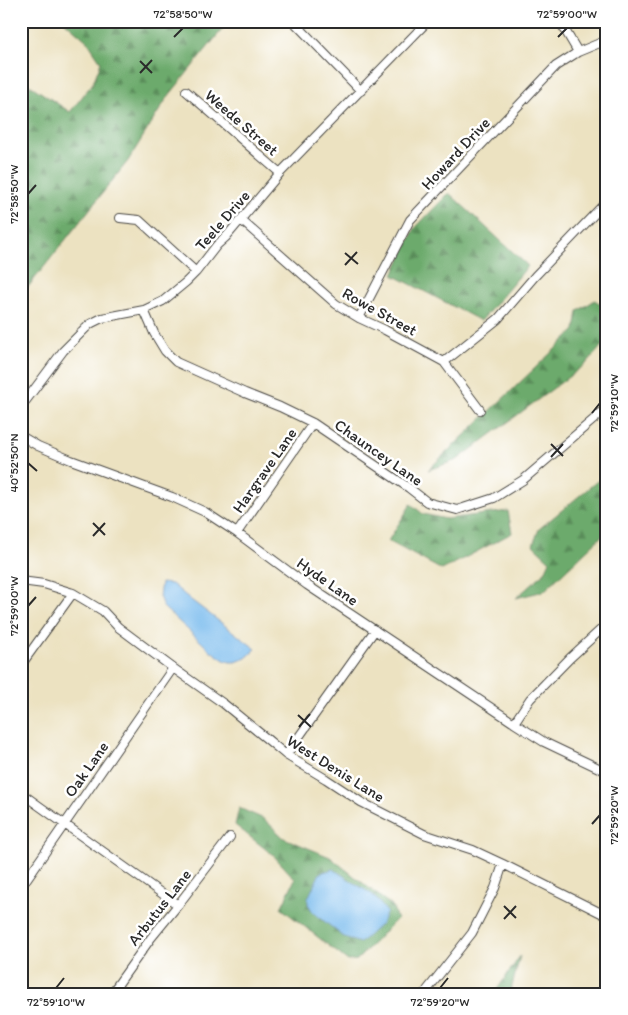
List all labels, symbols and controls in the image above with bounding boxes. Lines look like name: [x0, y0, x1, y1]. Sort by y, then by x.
text: 72°58'50"W: [153, 7, 213, 21]
text: 72°59'00"W: [537, 7, 597, 21]
street label: Weede Street: [201, 85, 282, 159]
street label: Howard Drive: [417, 113, 494, 194]
text: 72°58'50"W: [7, 164, 21, 224]
street label: Teele Drive: [191, 186, 254, 254]
street label: Rowe Street: [339, 283, 420, 340]
text: 72°59'10"W: [607, 374, 621, 432]
street label: Chauncey Lane: [331, 415, 427, 490]
street label: Hargrave Lane: [228, 424, 301, 516]
text: 40°52'50"N: [7, 433, 21, 493]
street label: Hyde Lane: [293, 553, 363, 610]
text: 72°59'00"W: [7, 576, 21, 636]
street label: West Denis Lane: [283, 731, 388, 806]
street label: Oak Lane: [60, 737, 113, 801]
text: 72°59'20"W: [607, 786, 621, 844]
street label: Arbutus Lane: [124, 865, 195, 949]
text: 72°59'10"W: [27, 995, 85, 1009]
text: 72°59'20"W: [411, 995, 469, 1009]

